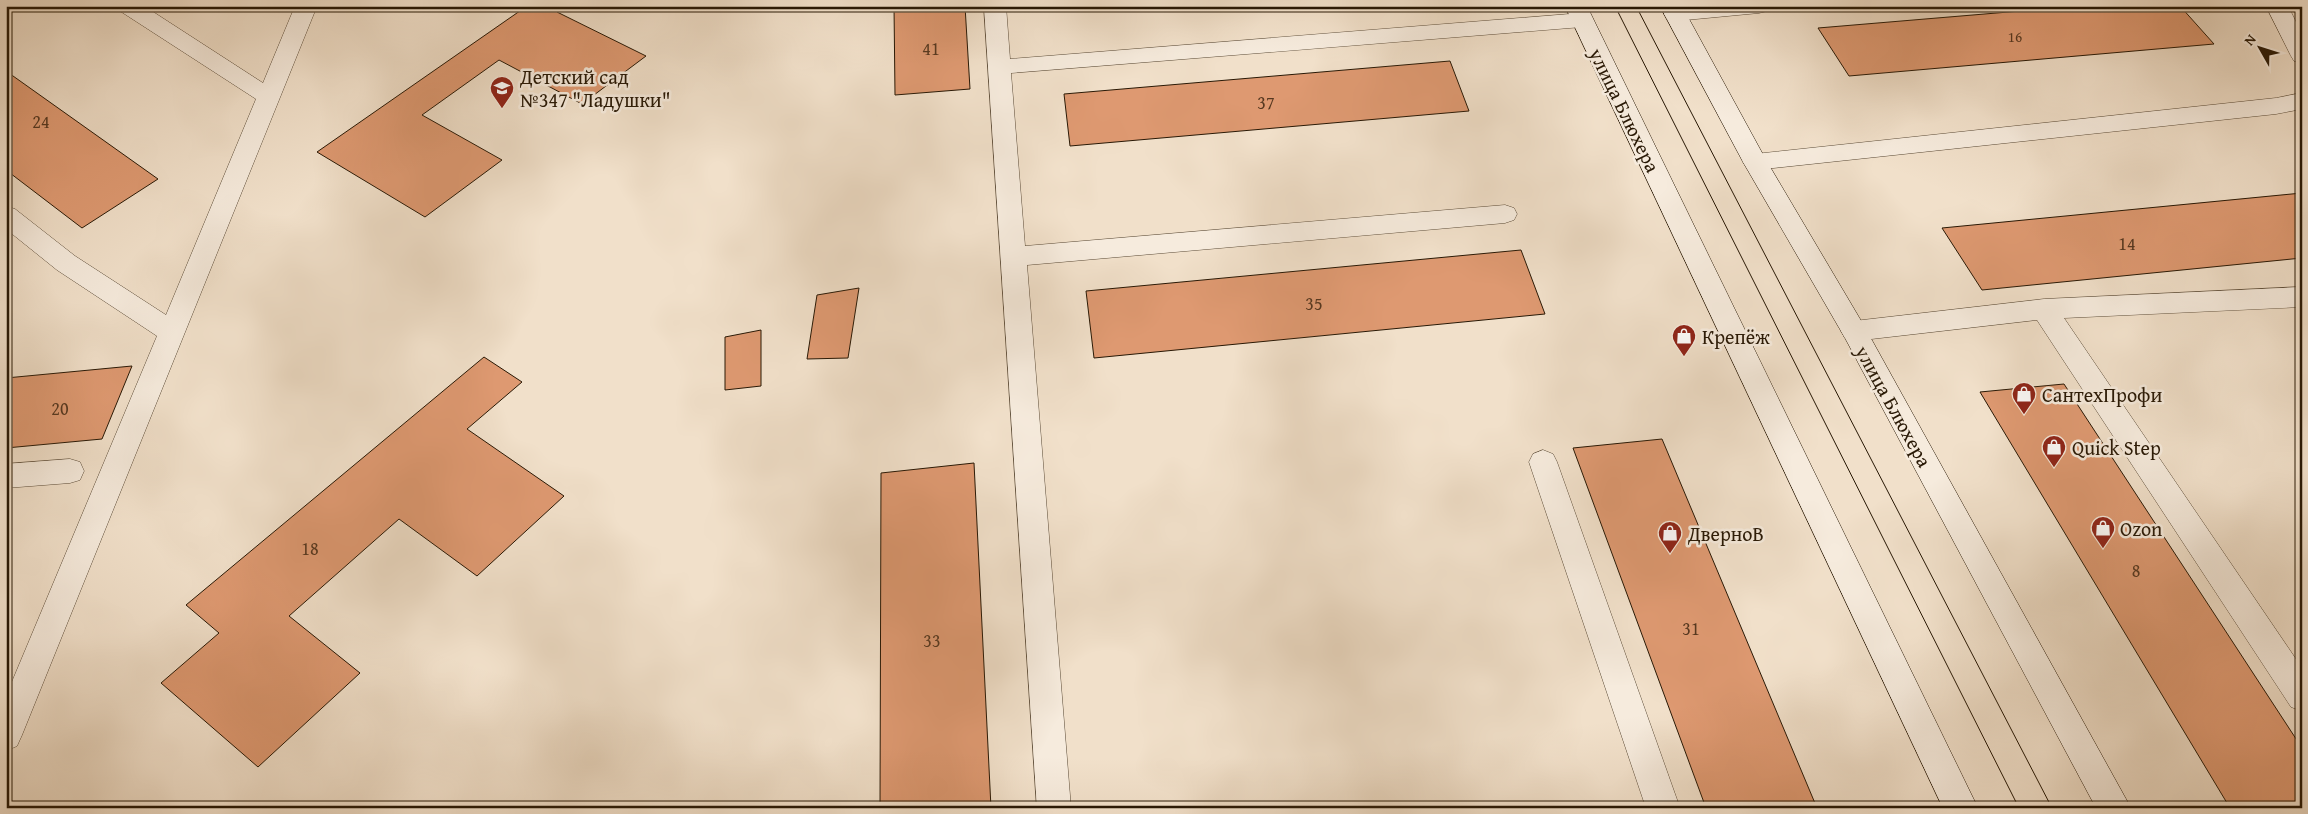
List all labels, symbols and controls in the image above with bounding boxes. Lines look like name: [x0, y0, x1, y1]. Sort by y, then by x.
north arrow: [2236, 22, 2286, 72]
house number: 16: [2008, 26, 2022, 47]
text: N: [2239, 29, 2261, 50]
house number: 41: [922, 35, 940, 62]
street label: улица Блюхера: [1582, 42, 1668, 177]
place label: Детский сад №347 "Ладушки": [519, 62, 671, 114]
school or university icon: Детский сад №347 "Ладушки": [489, 75, 515, 109]
house number: 37: [1257, 89, 1275, 116]
house number: 24: [32, 108, 50, 135]
house number: 14: [2118, 230, 2136, 257]
house number: 35: [1305, 290, 1323, 317]
place label: Крепёж: [1702, 322, 1770, 351]
shop icon: Крепёж: [1671, 323, 1697, 357]
street label: улица Блюхера: [1848, 339, 1940, 473]
place label: СантехПрофи: [2042, 380, 2163, 409]
shop icon: СантехПрофи: [2011, 381, 2037, 415]
house number: 20: [51, 395, 69, 422]
place label: Quick Step: [2072, 433, 2161, 462]
shop icon: Quick Step: [2041, 434, 2067, 468]
place label: Ozon: [2120, 514, 2162, 543]
shop icon: Ozon: [2090, 515, 2116, 549]
place label: ДверноВ: [1687, 519, 1764, 548]
shop icon: ДверноВ: [1657, 520, 1683, 554]
house number: 18: [301, 535, 319, 562]
house number: 8: [2132, 557, 2140, 584]
house number: 31: [1682, 615, 1700, 642]
house number: 33: [923, 627, 941, 654]

